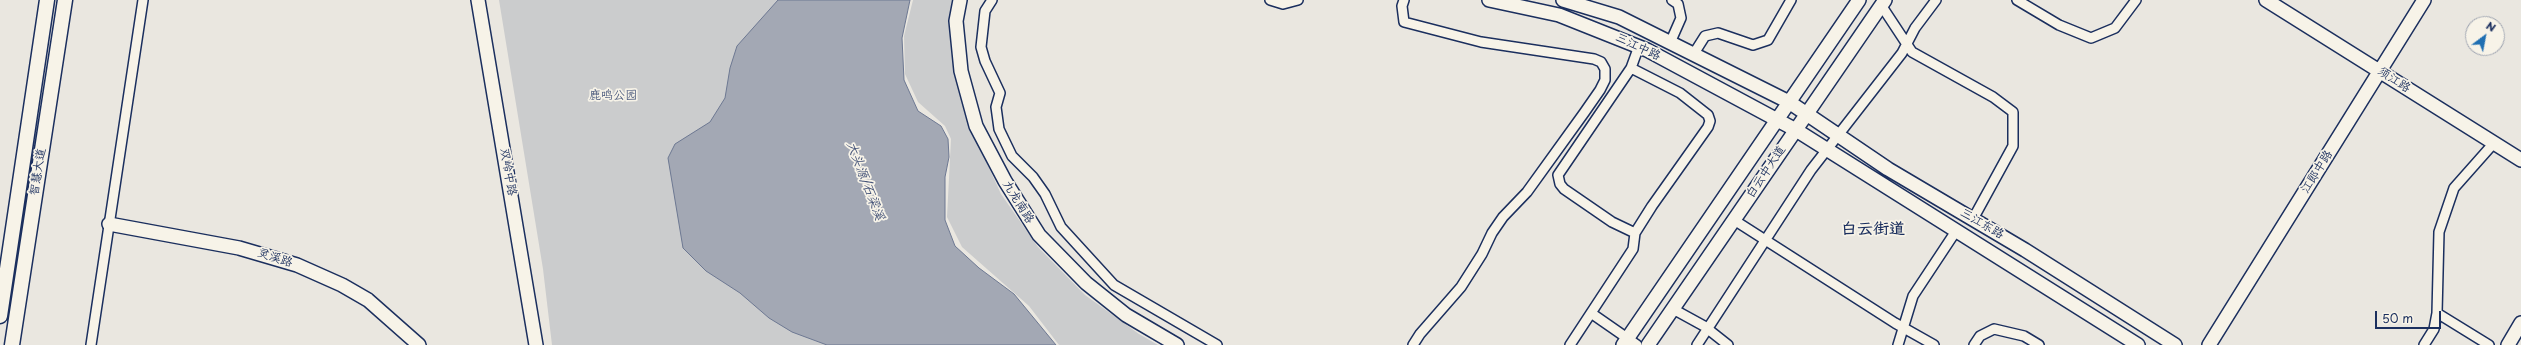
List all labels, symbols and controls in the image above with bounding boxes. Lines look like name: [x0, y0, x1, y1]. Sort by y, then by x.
north arrow: [2465, 16, 2505, 56]
text: N: [2483, 17, 2499, 36]
street label: 三江中路: [1613, 30, 1663, 64]
street label: 须江路: [2375, 64, 2413, 96]
park label: 鹿鸣公园: [589, 89, 637, 103]
water label: 大头源/石梁溪: [843, 139, 887, 223]
street label: 白云中大道: [1743, 143, 1789, 201]
street label: 智慧大道: [27, 147, 49, 197]
street label: 双岭中路: [497, 147, 519, 197]
street label: 江郎中路: [2298, 148, 2336, 196]
street label: 九龙南路: [999, 178, 1037, 226]
street label: 三江东路: [1958, 206, 2006, 242]
district label: 白云街道: [1841, 220, 1905, 240]
street label: 灵溪路: [256, 246, 294, 270]
scale bar: [2377, 303, 2443, 329]
text: 50 m: [2382, 309, 2413, 327]

